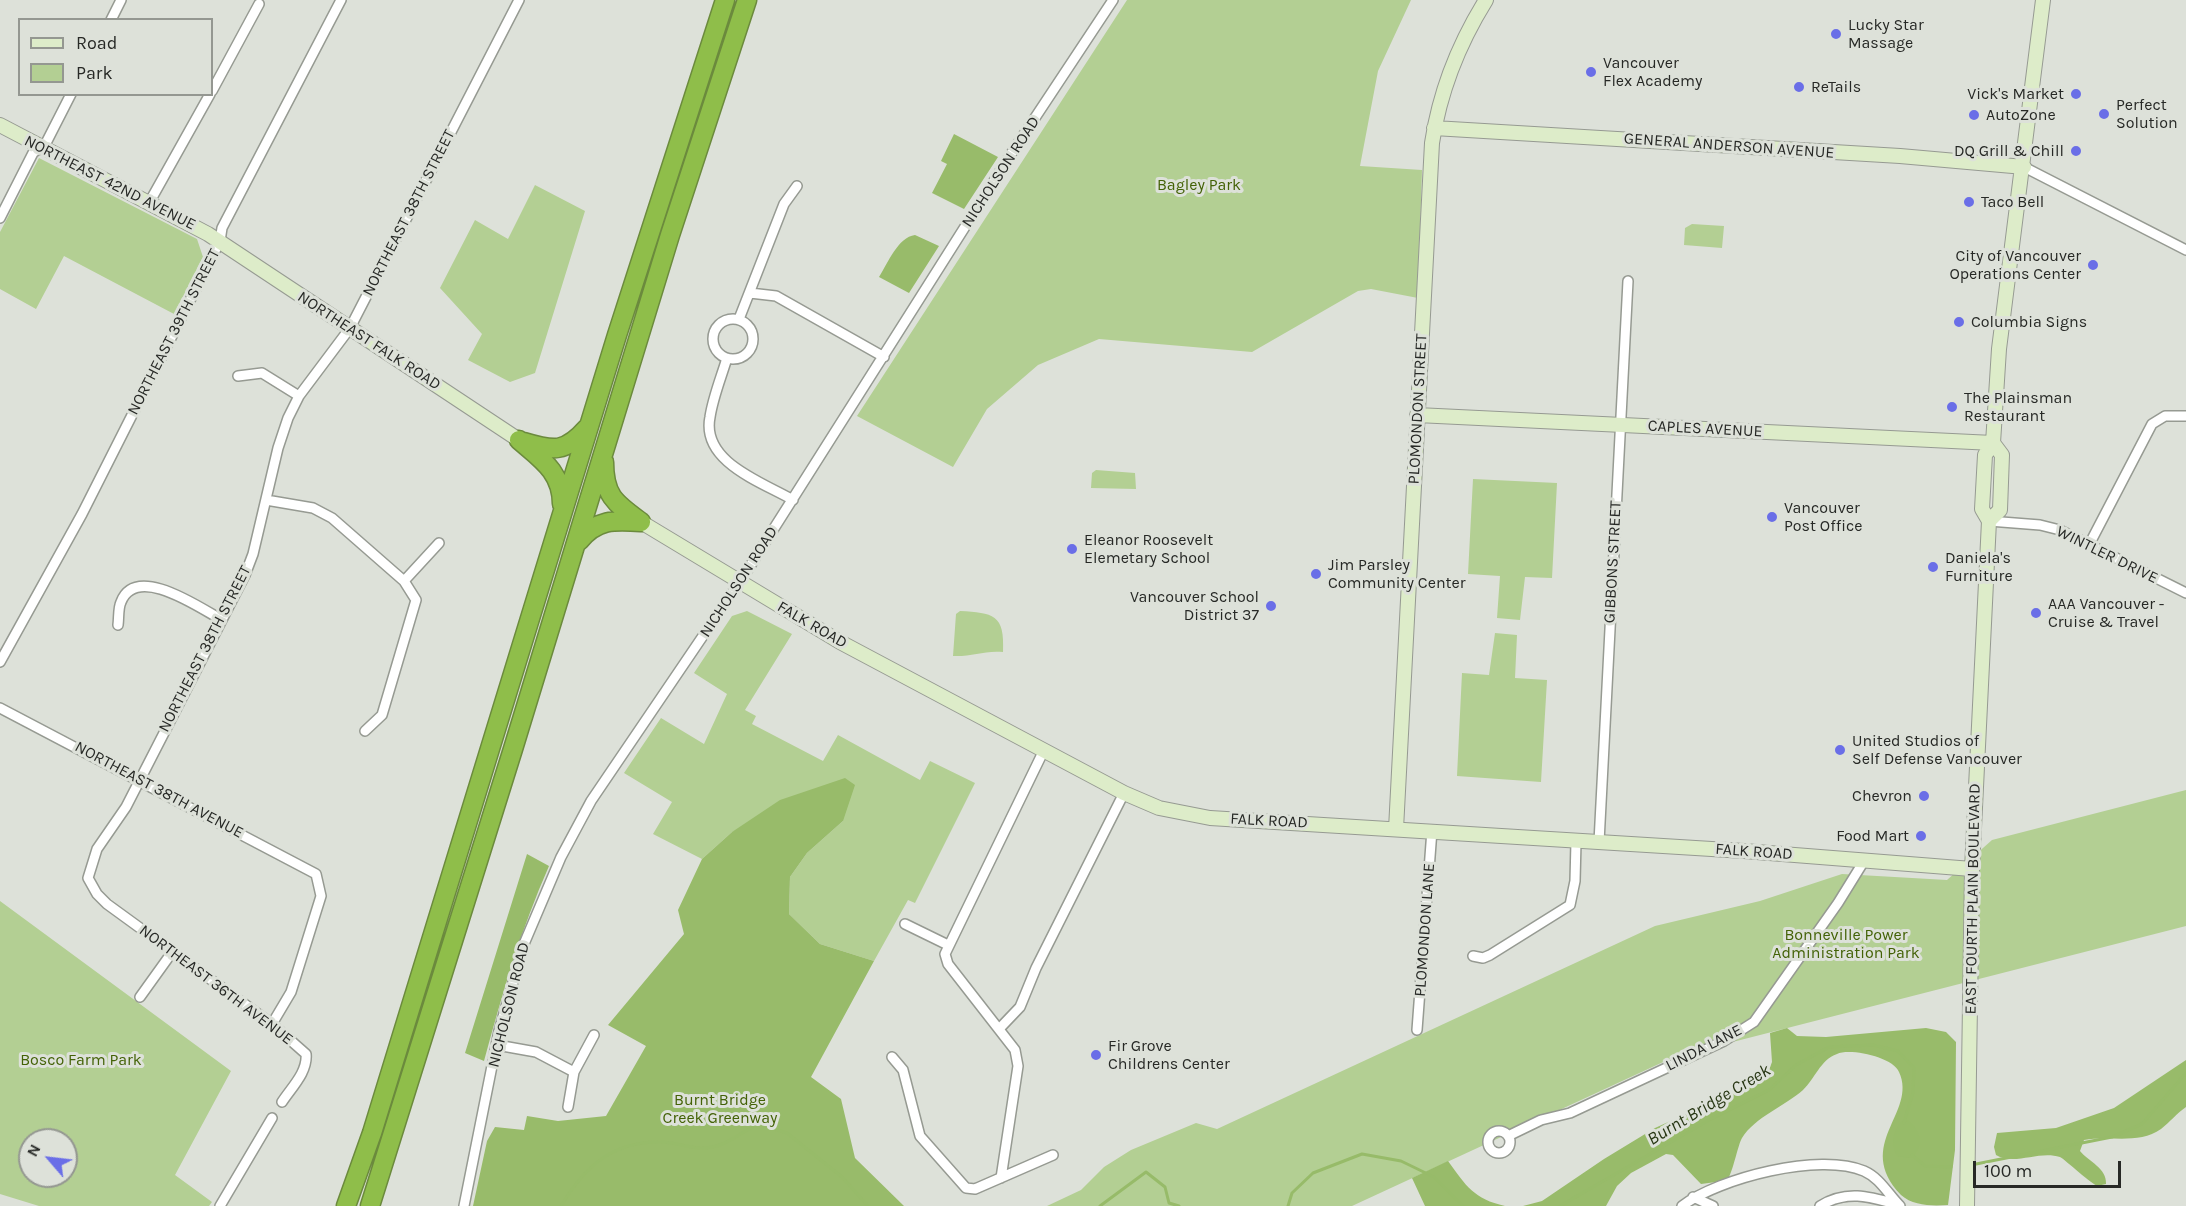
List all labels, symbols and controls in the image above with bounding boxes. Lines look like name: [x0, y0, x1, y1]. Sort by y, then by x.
place label: Lucky Star Massage: [1848, 15, 1924, 53]
legend: [18, 18, 213, 96]
marker: Lucky Star Massage: [1829, 27, 1843, 41]
text: Road: [76, 32, 117, 54]
place label: Vancouver Flex Academy: [1603, 53, 1702, 91]
text: Park: [76, 62, 113, 84]
marker: Vancouver Flex Academy: [1584, 65, 1598, 79]
place label: ReTails: [1811, 77, 1861, 97]
marker: ReTails: [1792, 80, 1806, 94]
place label: Vick's Market: [1967, 84, 2064, 104]
marker: Vick's Market: [2069, 87, 2083, 101]
place label: Perfect Solution: [2116, 95, 2178, 133]
place label: AutoZone: [1986, 105, 2056, 125]
marker: Perfect Solution: [2097, 107, 2111, 121]
marker: AutoZone: [1967, 108, 1981, 122]
street label: NICHOLSON ROAD: [958, 113, 1044, 231]
street label: NORTHEAST 38TH STREET: [359, 126, 459, 300]
street label: GENERAL ANDERSON AVENUE: [1623, 129, 1835, 163]
street label: NORTHEAST 42ND AVENUE: [21, 131, 199, 235]
place label: DQ Grill & Chill: [1954, 141, 2064, 161]
marker: DQ Grill & Chill: [2069, 144, 2083, 158]
park label: Bagley Park: [1157, 175, 1241, 195]
place label: Taco Bell: [1981, 192, 2044, 212]
marker: Taco Bell: [1962, 195, 1976, 209]
street label: NORTHEAST 39TH STREET: [124, 246, 224, 418]
place label: City of Vancouver Operations Center: [1949, 246, 2081, 284]
marker: City of Vancouver Operations Center: [2086, 258, 2100, 272]
street label: NORTHEAST FALK ROAD: [294, 287, 444, 395]
place label: Columbia Signs: [1971, 312, 2087, 332]
marker: Columbia Signs: [1952, 315, 1966, 329]
street label: PLOMONDON STREET: [1404, 333, 1432, 485]
place label: The Plainsman Restaurant: [1964, 388, 2072, 426]
marker: The Plainsman Restaurant: [1945, 400, 1959, 414]
street label: CAPLES AVENUE: [1647, 416, 1763, 442]
place label: Vancouver Post Office: [1784, 498, 1862, 536]
street label: GIBBONS STREET: [1600, 500, 1626, 624]
marker: Vancouver Post Office: [1765, 510, 1779, 524]
street label: WINTLER DRIVE: [2053, 522, 2161, 588]
street label: NICHOLSON ROAD: [696, 523, 782, 641]
place label: Eleanor Roosevelt Elemetary School: [1084, 530, 1213, 568]
marker: Eleanor Roosevelt Elemetary School: [1065, 542, 1079, 556]
place label: Daniela's Furniture: [1945, 548, 2013, 586]
place label: Jim Parsley Community Center: [1328, 555, 1466, 593]
marker: Daniela's Furniture: [1926, 560, 1940, 574]
street label: NORTHEAST 38TH STREET: [155, 562, 255, 736]
marker: Jim Parsley Community Center: [1309, 567, 1323, 581]
place label: Vancouver School District 37: [1130, 587, 1259, 625]
place label: AAA Vancouver - Cruise & Travel: [2048, 594, 2164, 632]
street label: FALK ROAD: [774, 597, 850, 653]
marker: Vancouver School District 37: [1264, 599, 1278, 613]
marker: AAA Vancouver - Cruise & Travel: [2029, 606, 2043, 620]
place label: United Studios of Self Defense Vancouver: [1852, 731, 2022, 769]
street label: NORTHEAST 38TH AVENUE: [71, 737, 247, 843]
marker: United Studios of Self Defense Vancouver: [1833, 743, 1847, 757]
street label: EAST FOURTH PLAIN BOULEVARD: [1961, 783, 1985, 1015]
place label: Chevron: [1852, 786, 1912, 806]
marker: Chevron: [1917, 789, 1931, 803]
street label: FALK ROAD: [1230, 809, 1308, 833]
place label: Food Mart: [1836, 826, 1909, 846]
marker: Food Mart: [1914, 829, 1928, 843]
street label: FALK ROAD: [1715, 840, 1793, 864]
street label: PLOMONDON LANE: [1411, 863, 1439, 997]
street label: NORTHEAST 36TH AVENUE: [135, 921, 297, 1049]
park label: Bonneville Power Administration Park: [1772, 925, 1920, 963]
street label: NICHOLSON ROAD: [484, 940, 534, 1070]
street label: LINDA LANE: [1663, 1021, 1745, 1075]
place label: Fir Grove Childrens Center: [1108, 1036, 1230, 1074]
marker: Fir Grove Childrens Center: [1089, 1048, 1103, 1062]
park label: Bosco Farm Park: [20, 1050, 142, 1070]
water label: Burnt Bridge Creek: [1644, 1060, 1774, 1150]
park label: Burnt Bridge Creek Greenway: [663, 1090, 777, 1128]
north arrow: [18, 1128, 78, 1188]
text: N: [22, 1141, 45, 1160]
scale bar: [1976, 1149, 2124, 1187]
text: 100 m: [1984, 1160, 2032, 1182]

